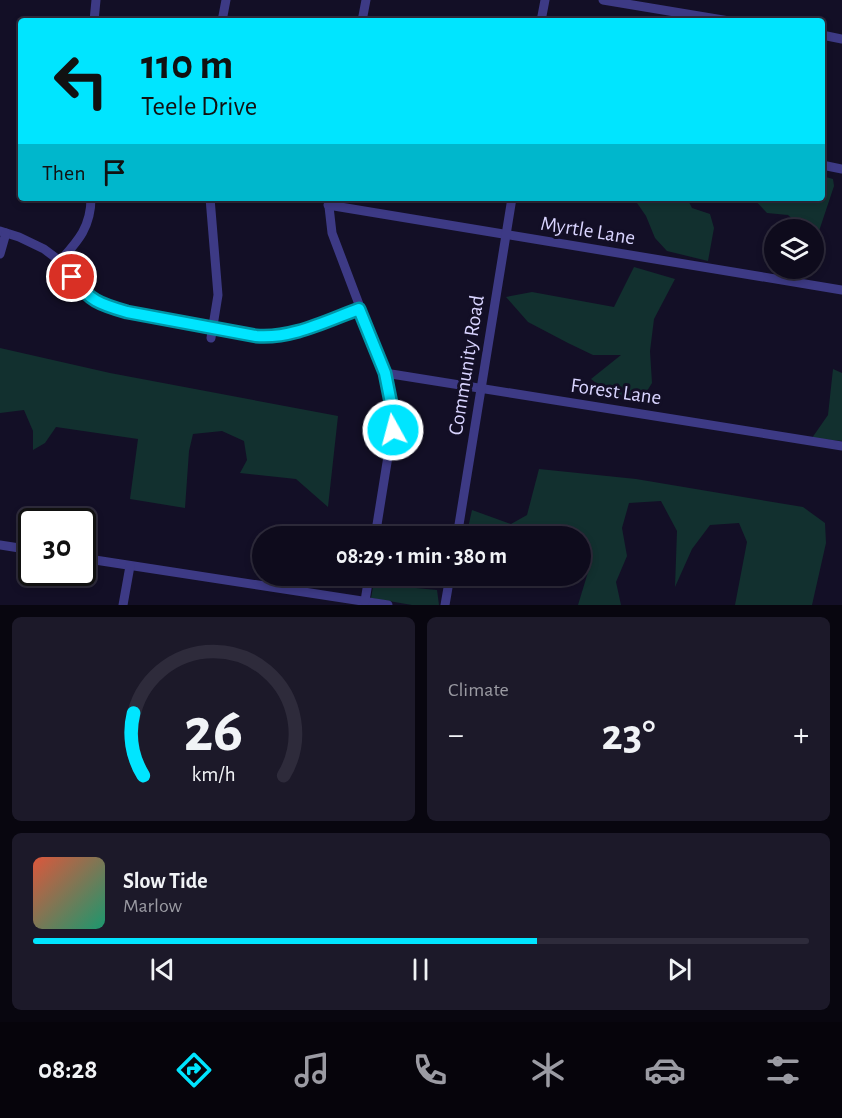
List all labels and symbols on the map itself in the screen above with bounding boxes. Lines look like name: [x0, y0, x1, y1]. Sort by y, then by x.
street label: Myrtle Lane: [539, 213, 637, 248]
pin: [46, 251, 97, 302]
street label: Community Road: [445, 294, 488, 437]
street label: Forest Lane: [569, 375, 663, 408]
position arrow: [361, 398, 425, 462]
speed limit sign: 30: [18, 508, 96, 586]

